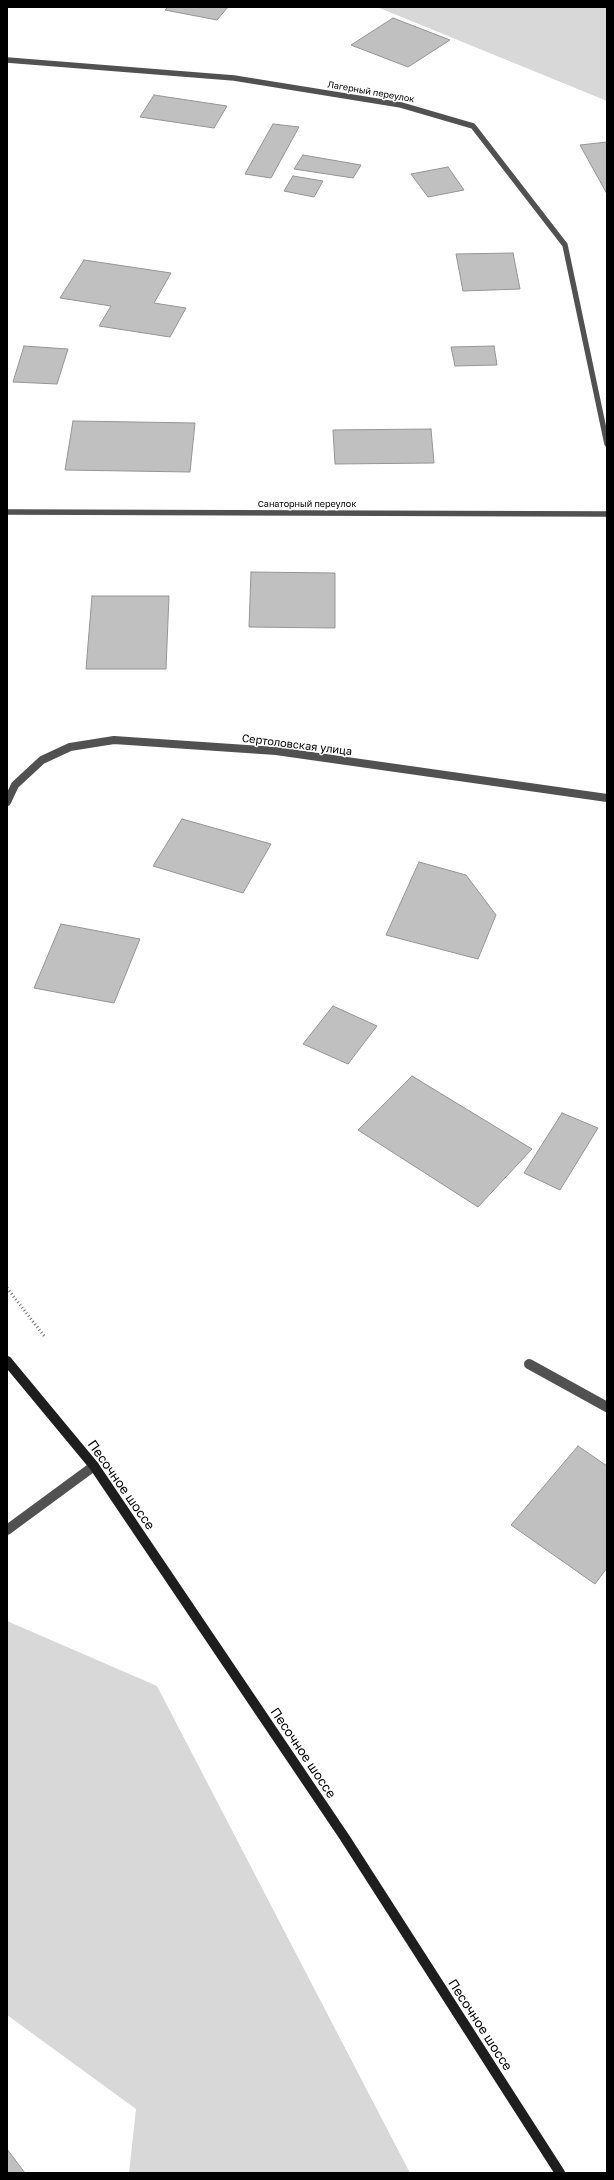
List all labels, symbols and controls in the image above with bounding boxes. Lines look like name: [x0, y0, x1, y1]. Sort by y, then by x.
street label: Лагерный переулок: [327, 79, 415, 105]
street label: Санаторный переулок: [258, 499, 356, 509]
street label: Сертоловская улица: [241, 732, 353, 758]
street label: Песочное шоссе: [84, 1437, 158, 1533]
street label: Песочное шоссе: [267, 1705, 339, 1801]
street label: Песочное шоссе: [445, 1976, 515, 2074]

